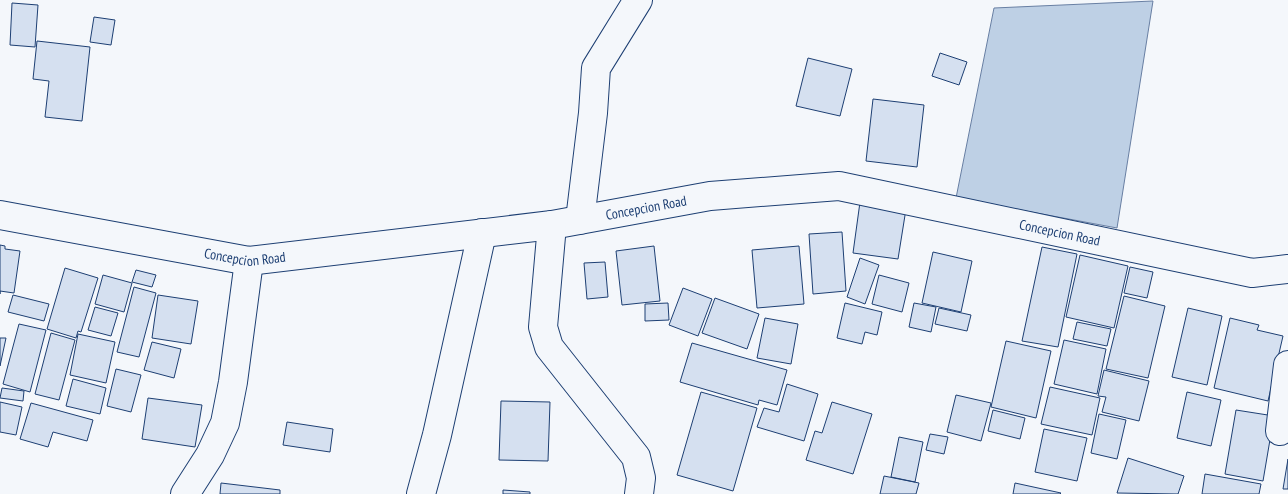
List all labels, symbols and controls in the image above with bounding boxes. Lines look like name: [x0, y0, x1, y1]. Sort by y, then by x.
street label: Concepcion Road: [604, 191, 688, 224]
street label: Concepcion Road: [1018, 215, 1102, 250]
street label: Concepcion Road: [203, 244, 287, 270]

